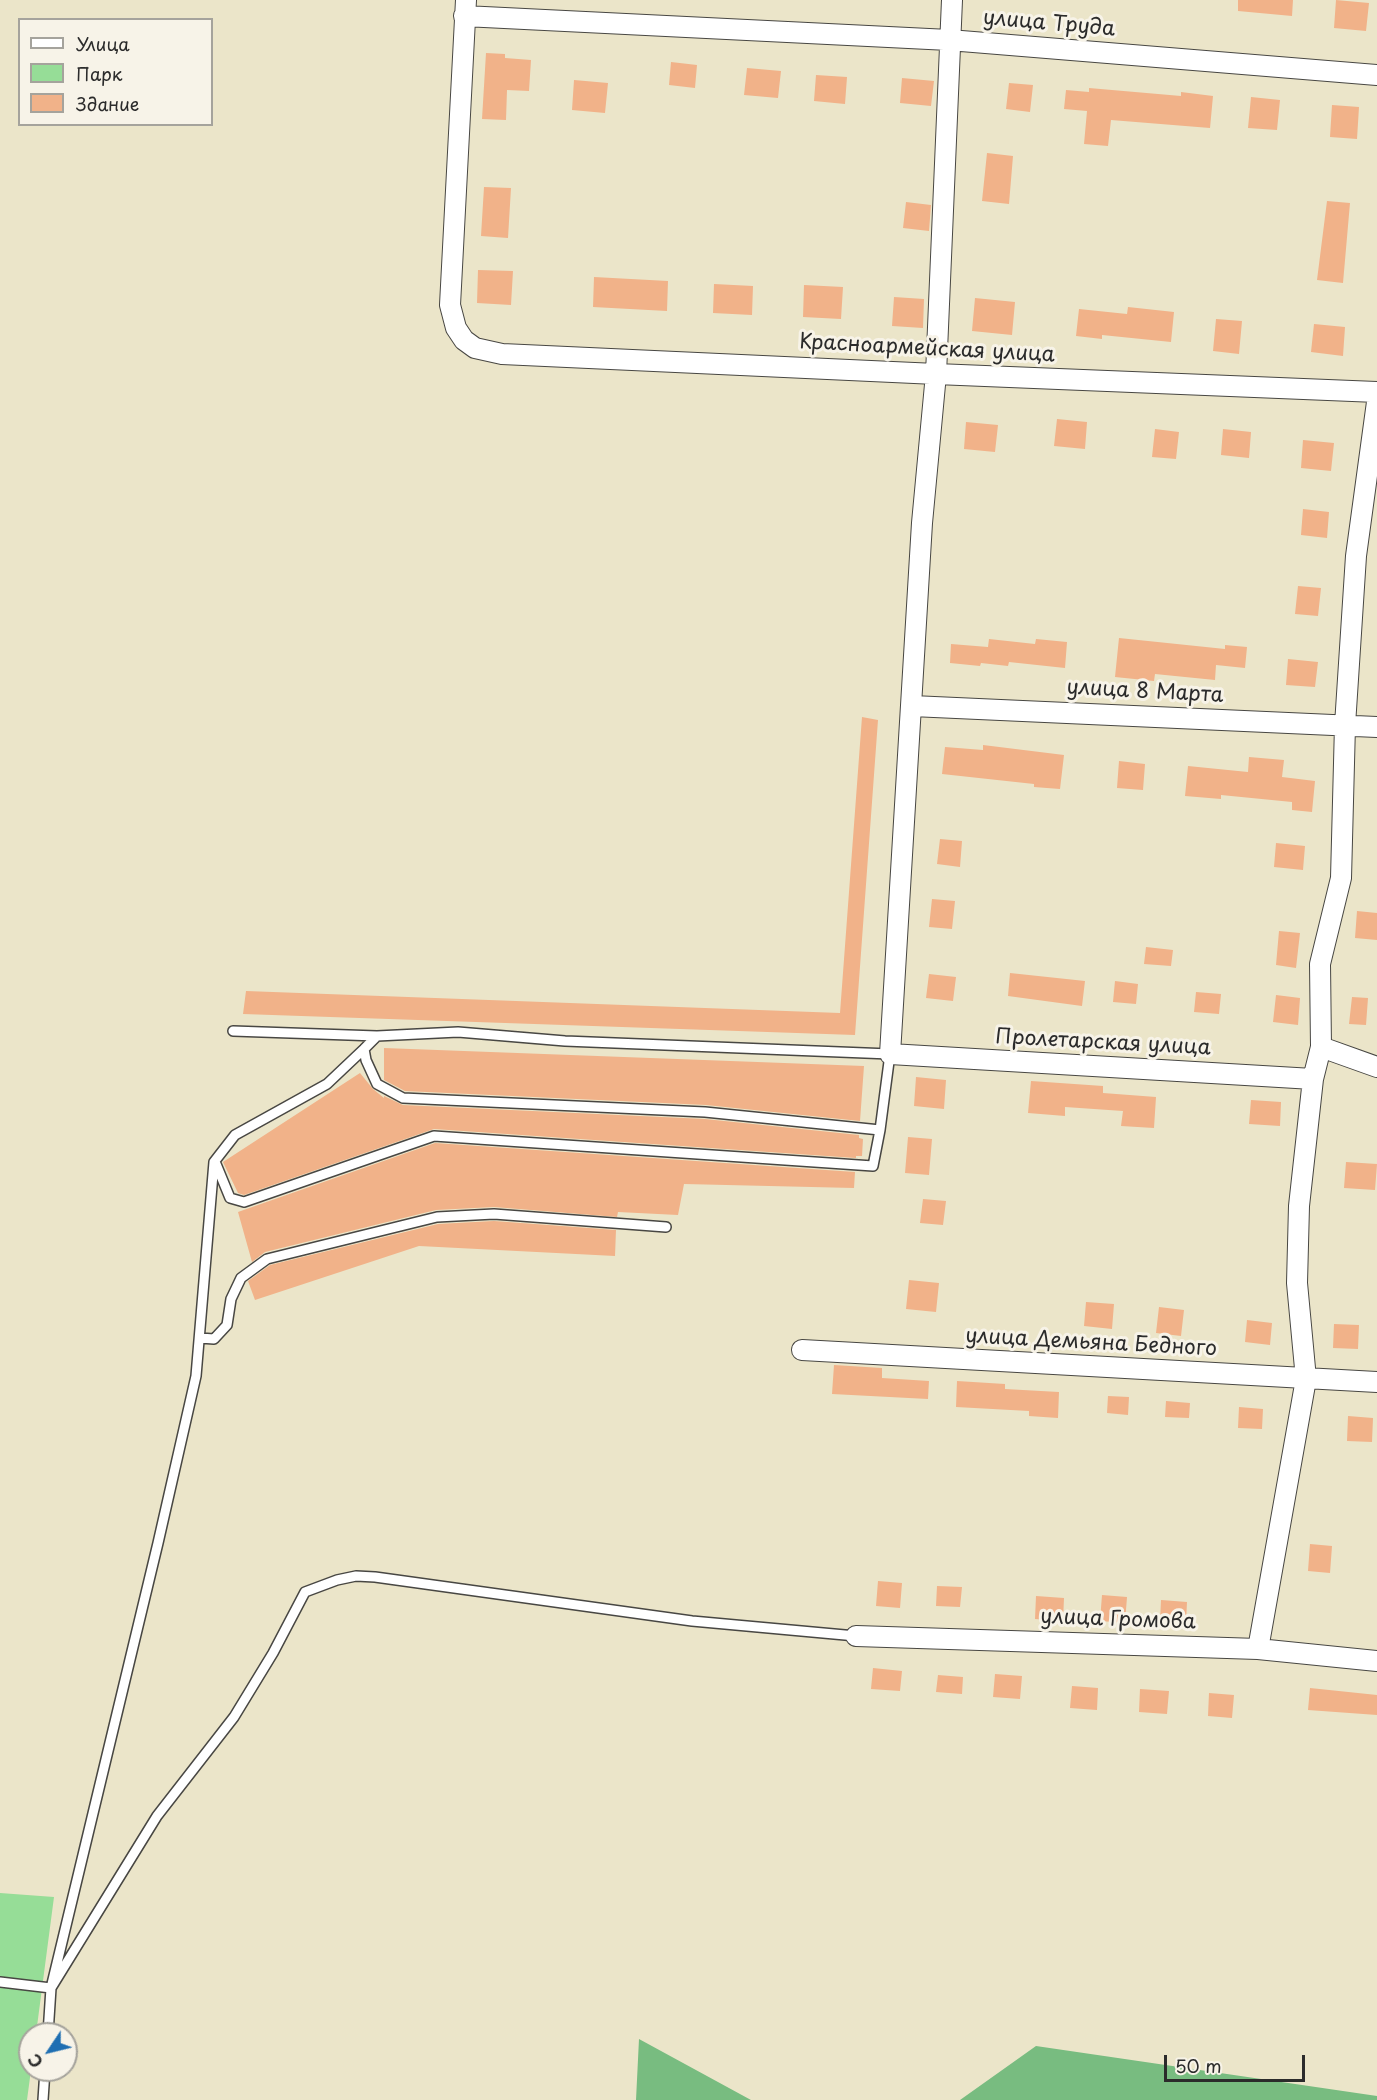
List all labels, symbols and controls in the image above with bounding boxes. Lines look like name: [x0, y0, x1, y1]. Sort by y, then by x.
street label: улица Труда: [982, 6, 1116, 42]
legend: [18, 18, 213, 126]
text: Улица: [76, 30, 130, 57]
text: Парк: [76, 60, 122, 87]
text: Здание: [76, 90, 139, 117]
street label: Красноармейская улица: [799, 330, 1055, 368]
street label: улица 8 Марта: [1066, 675, 1224, 709]
street label: Пролетарская улица: [995, 1025, 1211, 1061]
street label: улица Демьяна Бедного: [965, 1324, 1217, 1362]
street label: улица Громова: [1040, 1605, 1196, 1635]
north arrow: [18, 2022, 78, 2082]
scale bar: [1167, 2043, 1308, 2081]
text: С: [22, 2049, 48, 2073]
text: 50 m: [1175, 2052, 1222, 2079]

